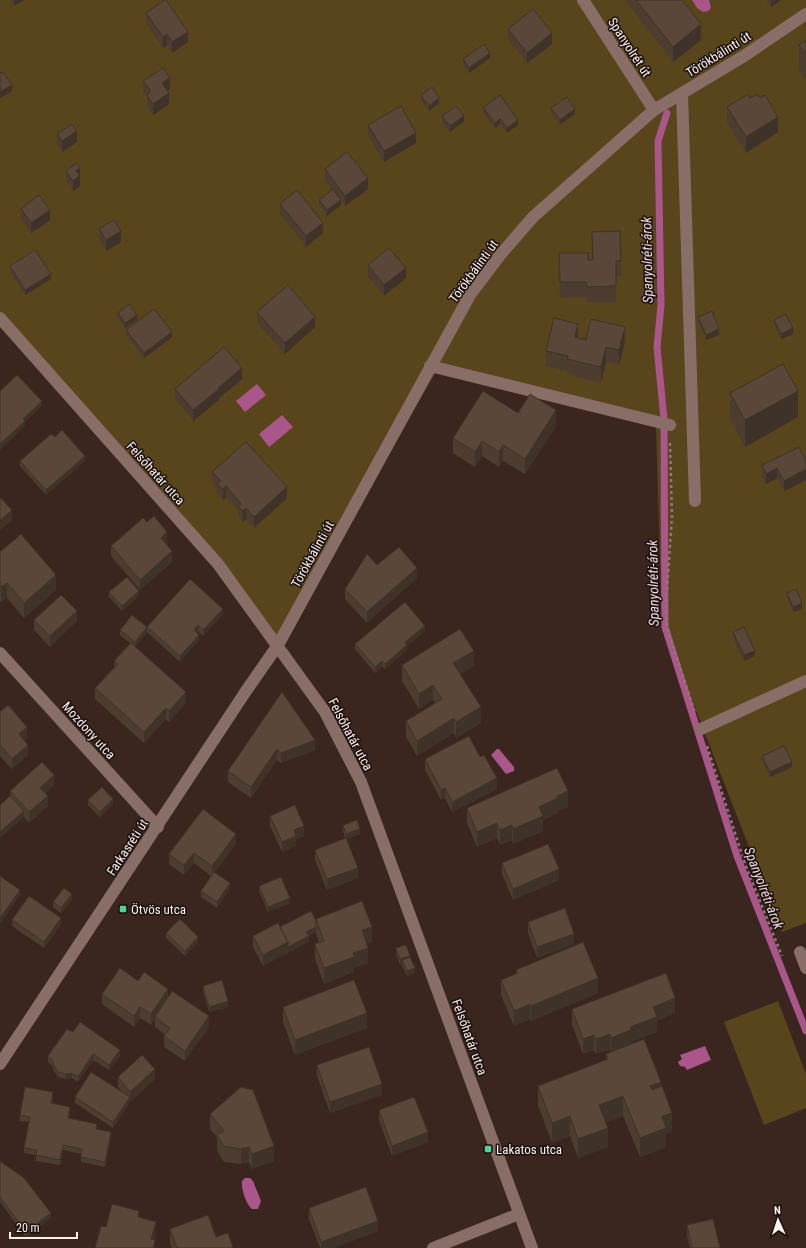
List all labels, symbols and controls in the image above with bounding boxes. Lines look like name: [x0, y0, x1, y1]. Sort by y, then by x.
street label: Spanyolrét út: [605, 15, 654, 80]
street label: Törökbálinti út: [683, 28, 754, 80]
water label: Spanyolréti-árok: [638, 216, 656, 303]
street label: Törökbálinti út: [446, 237, 501, 306]
street label: Felsőhatár utca: [123, 439, 188, 508]
street label: Törökbálinti út: [288, 518, 337, 590]
water label: Spanyolréti-árok: [644, 539, 662, 626]
street label: Felsőhatár utca: [325, 696, 376, 773]
street label: Mozdony utca: [59, 699, 118, 762]
street label: Farkasréti út: [104, 816, 151, 878]
water label: Spanyolréti-árok: [741, 845, 787, 932]
place label: Ötvös utca: [131, 902, 186, 917]
marker: Ötvös utca: [118, 904, 128, 914]
street label: Felsőhatár utca: [449, 997, 490, 1077]
place label: Lakatos utca: [496, 1142, 562, 1157]
marker: Lakatos utca: [483, 1144, 493, 1154]
north arrow: [758, 1200, 798, 1240]
text: N: [774, 1204, 781, 1217]
scale bar: [10, 1214, 77, 1240]
text: 20 m: [16, 1221, 40, 1235]

